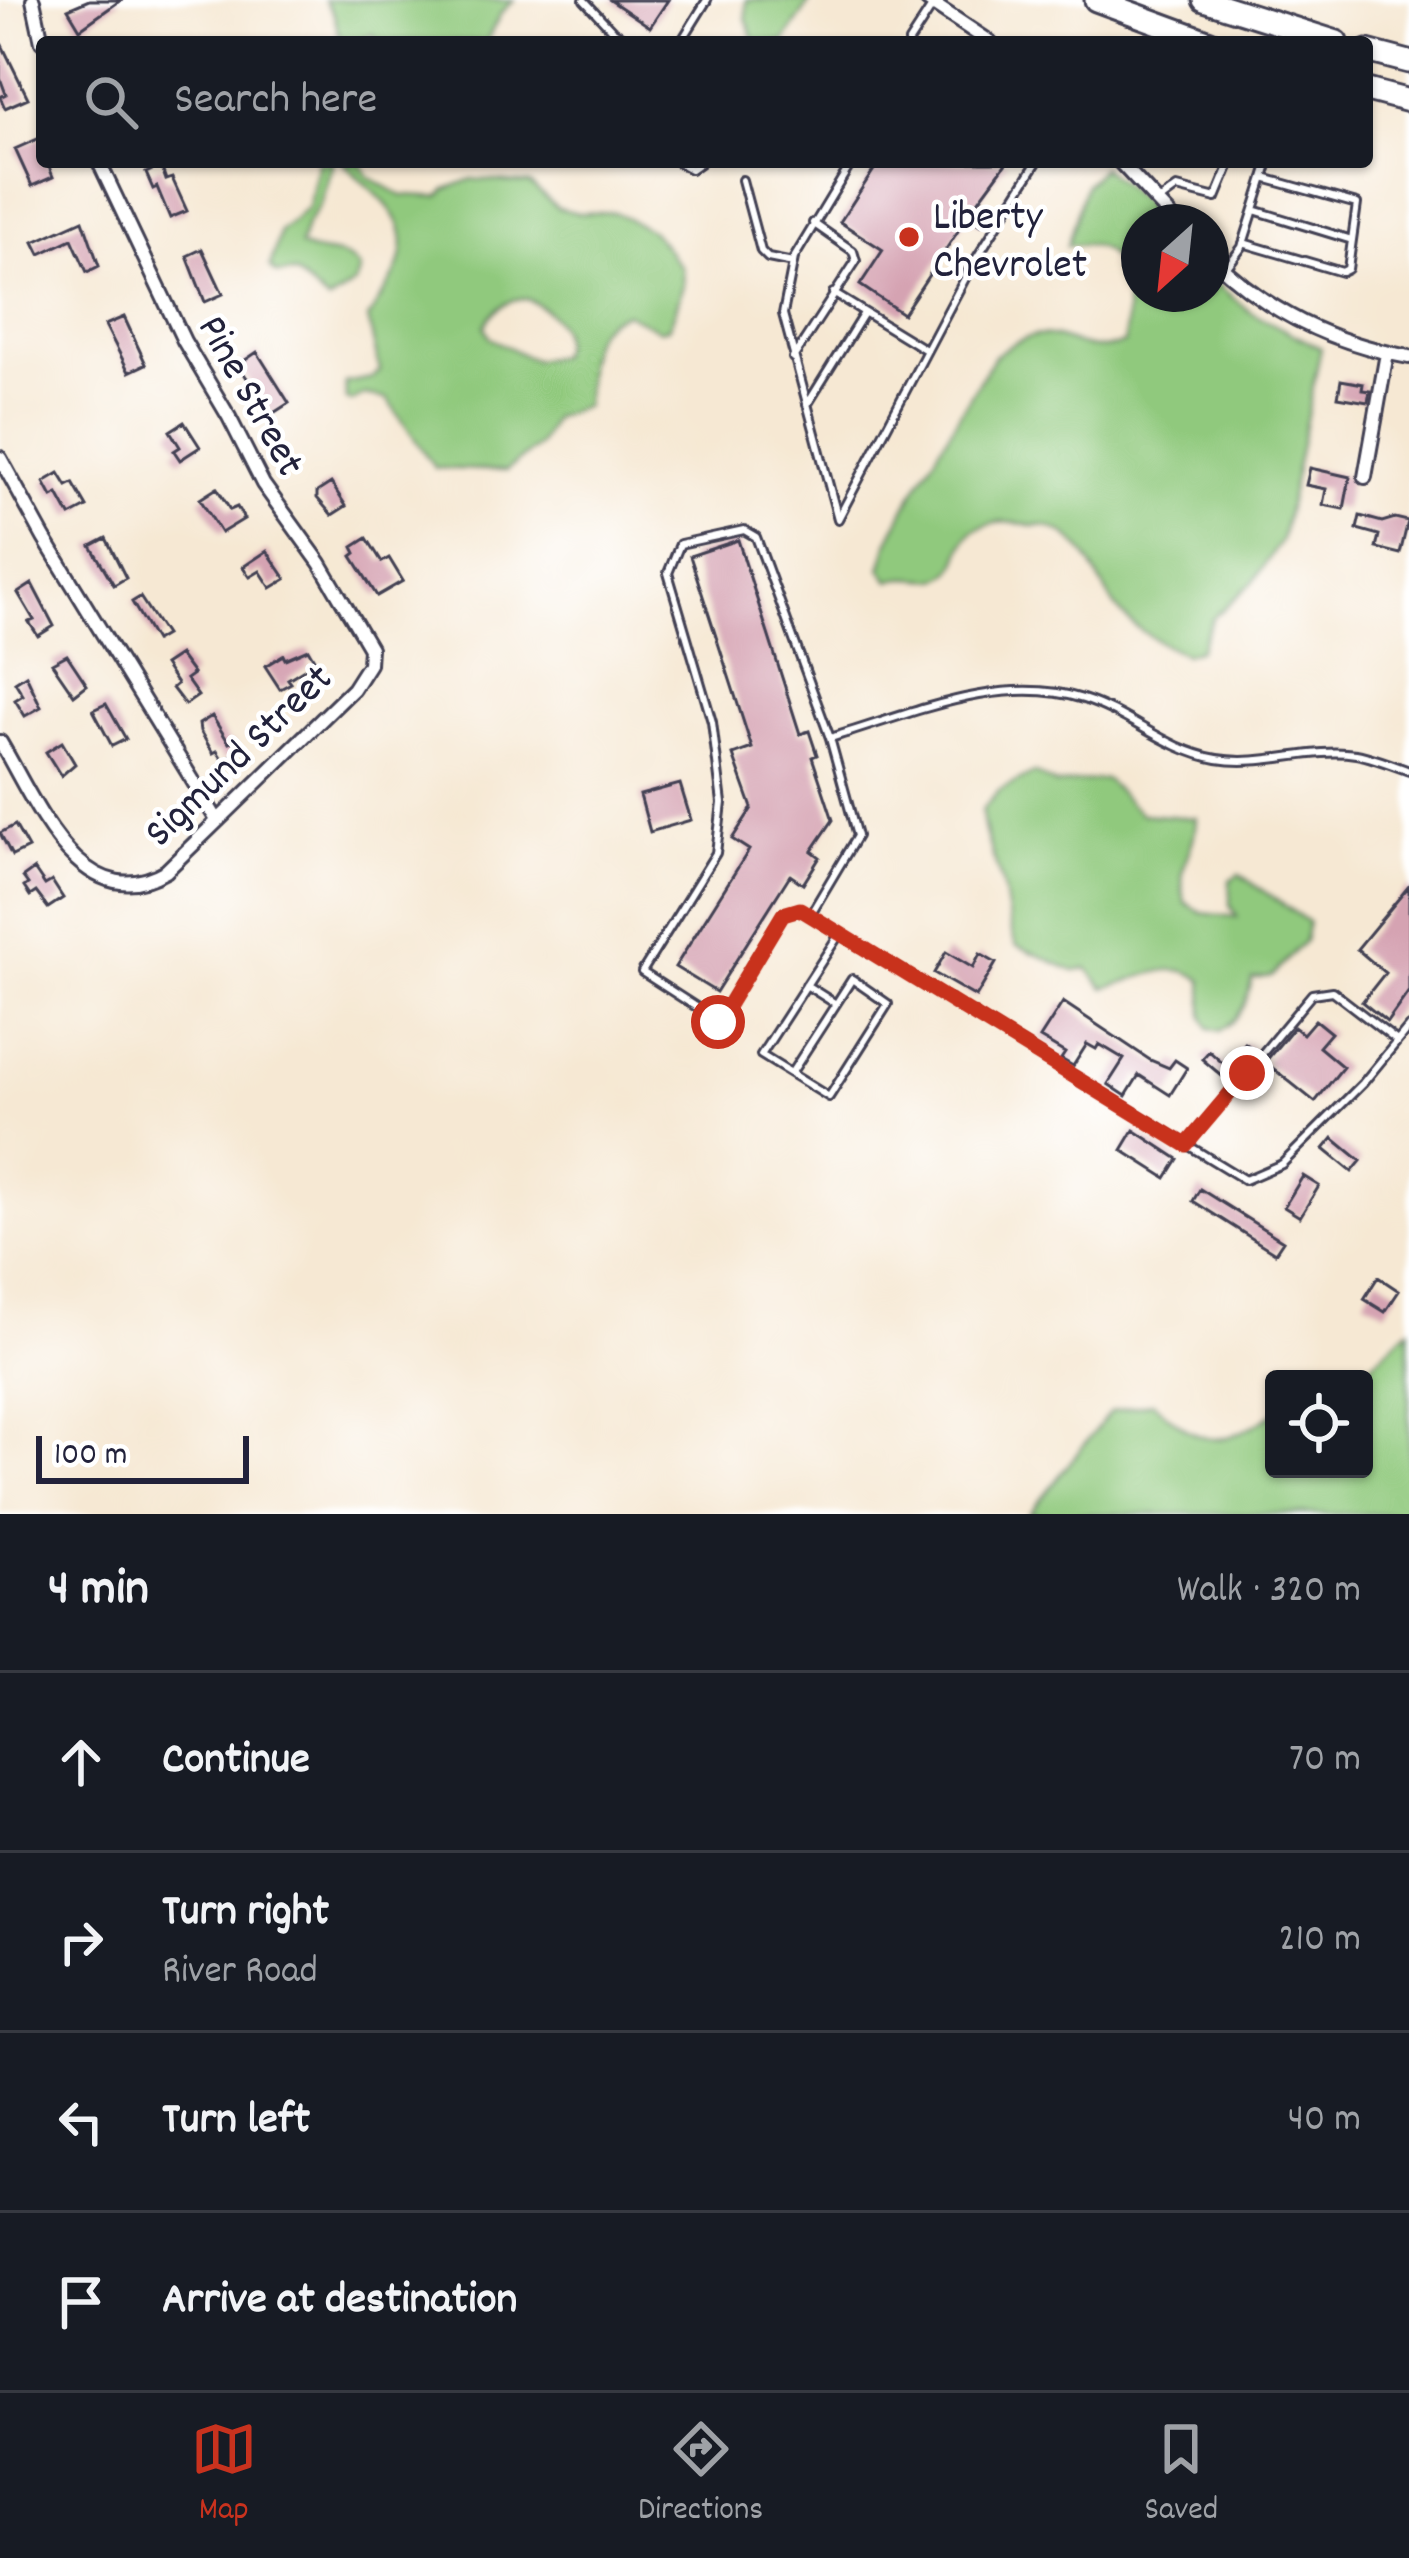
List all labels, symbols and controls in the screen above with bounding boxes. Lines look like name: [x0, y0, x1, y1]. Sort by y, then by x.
search box: [36, 36, 1373, 168]
icon: search: [78, 69, 144, 135]
text: Search here: [174, 70, 377, 134]
place label: Liberty Chevrolet: [933, 190, 1087, 298]
north arrow: [1121, 204, 1229, 312]
marker: Liberty Chevrolet: [896, 224, 922, 250]
street label: Pine Street: [179, 306, 317, 489]
street label: Sigmund Street: [133, 652, 349, 864]
route start: [691, 995, 745, 1049]
route end: [1220, 1046, 1274, 1100]
map controls: [1265, 1370, 1373, 1478]
button: locate: [1265, 1370, 1373, 1478]
scale bar: [36, 1430, 249, 1483]
text: 100 m: [54, 1433, 127, 1480]
text: 4 min: [48, 1556, 149, 1628]
text: Walk · 320 m: [1177, 1565, 1361, 1620]
icon: ahead: [48, 1729, 114, 1795]
text: Continue: [162, 1730, 310, 1794]
text: 70 m: [1289, 1734, 1361, 1789]
text: Turn right: [162, 1882, 329, 1946]
icon: right: [48, 1909, 114, 1975]
text: 210 m: [1278, 1914, 1361, 1969]
text: River Road: [162, 1946, 318, 2001]
icon: left: [48, 2089, 114, 2155]
text: Turn left: [162, 2090, 310, 2154]
text: 40 m: [1288, 2094, 1361, 2149]
icon: arrive: [48, 2269, 114, 2335]
text: Arrive at destination: [162, 2270, 517, 2334]
tab: Map: [191, 2416, 257, 2535]
tab: Directions: [638, 2416, 763, 2535]
tab: Saved: [1145, 2416, 1218, 2535]

